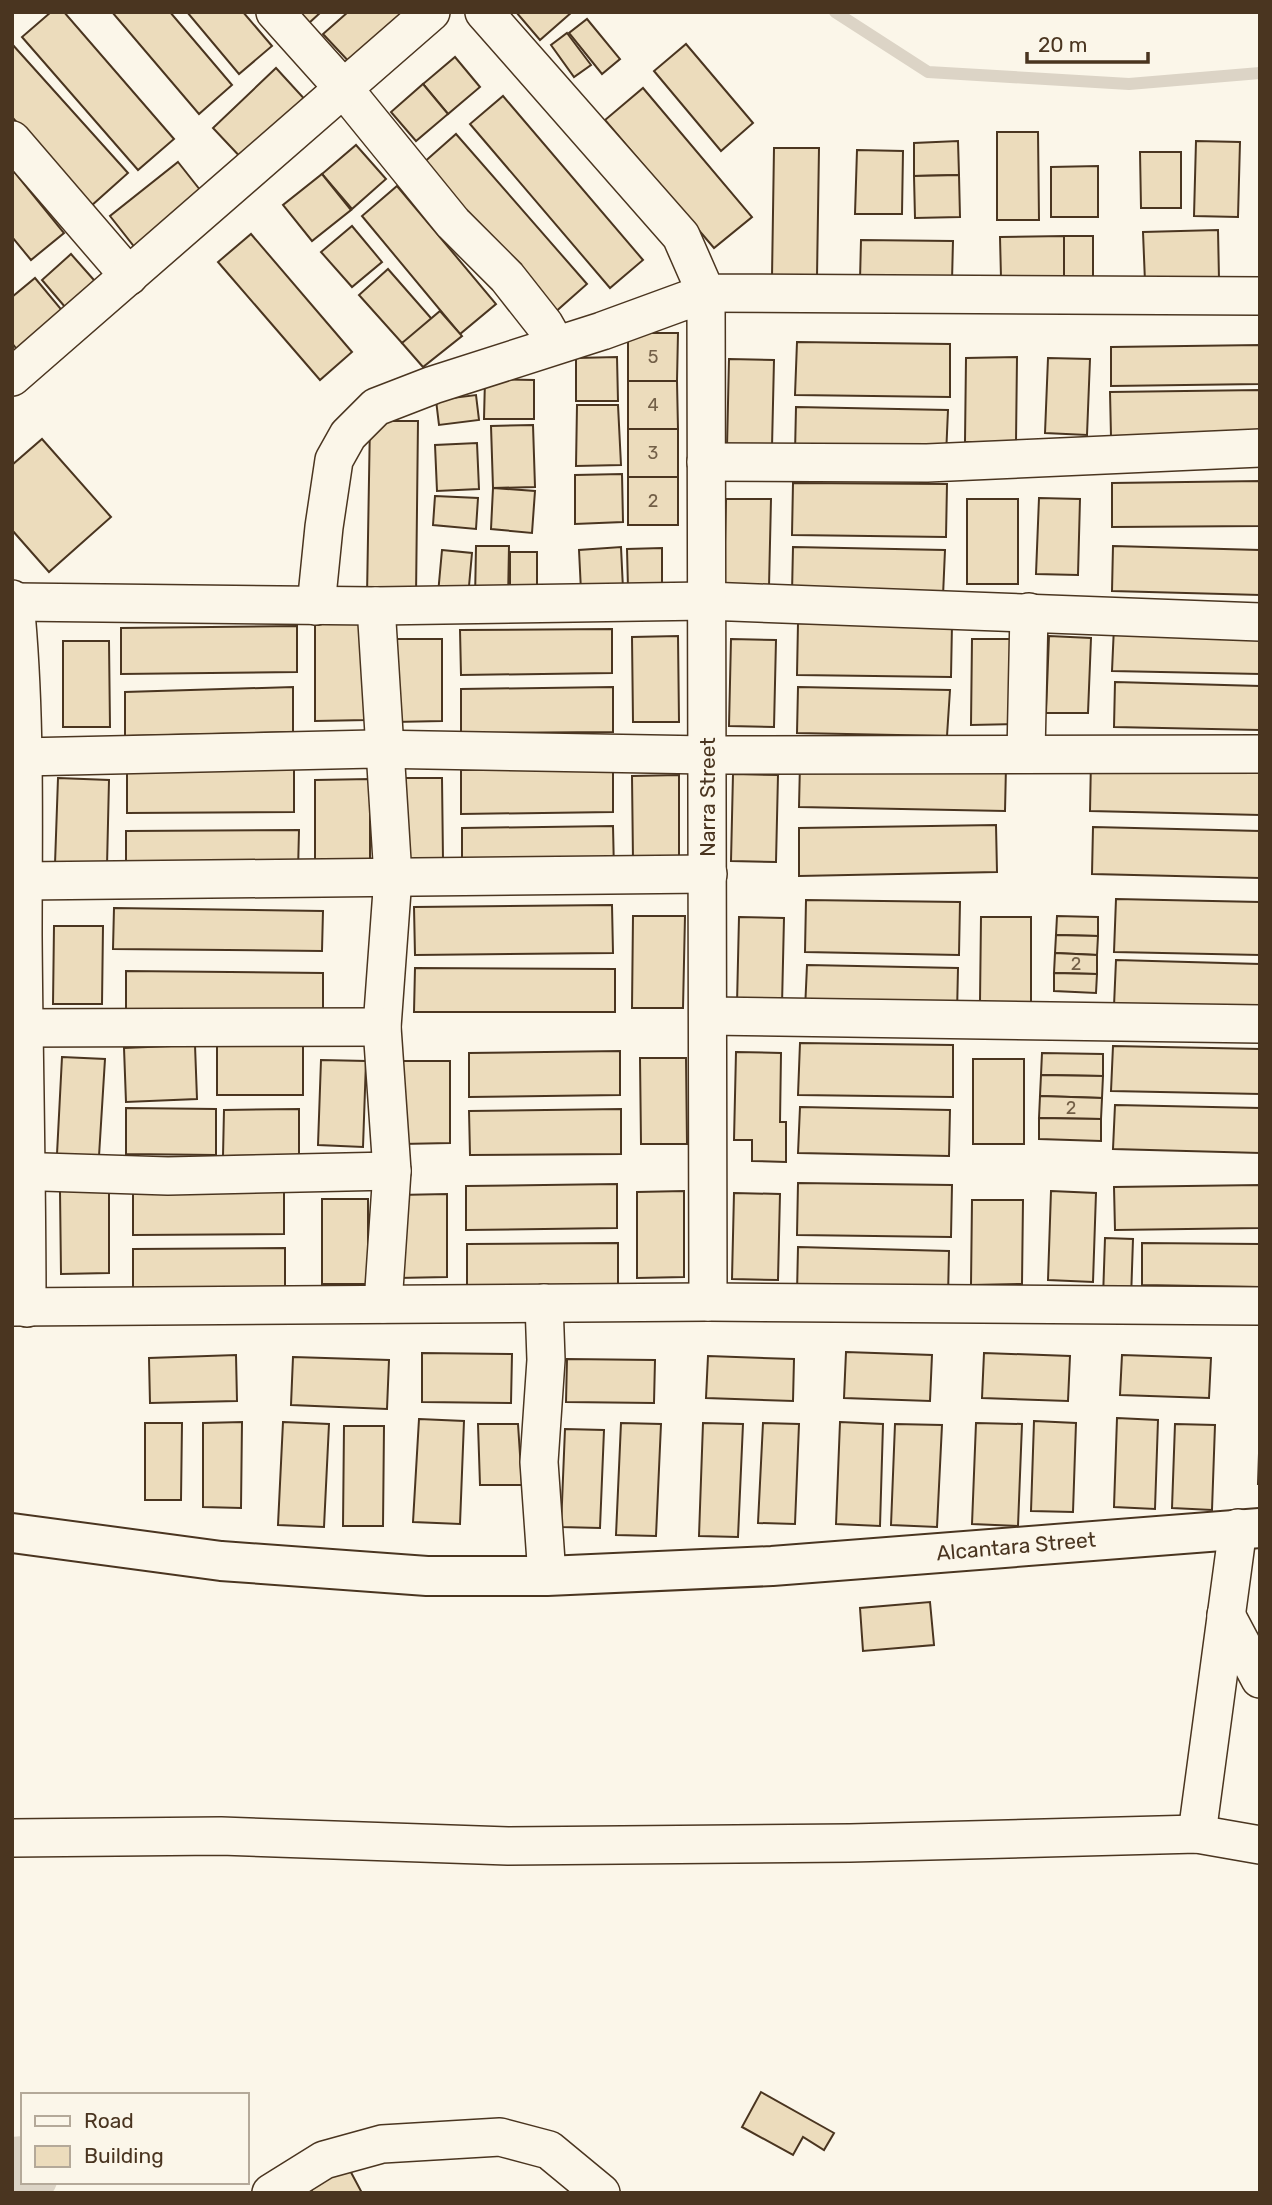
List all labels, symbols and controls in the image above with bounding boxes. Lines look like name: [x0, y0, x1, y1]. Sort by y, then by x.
scale bar: [1027, 21, 1148, 65]
text: 20 m: [1038, 32, 1087, 57]
house number: 5: [648, 346, 658, 368]
house number: 4: [647, 394, 659, 416]
house number: 3: [648, 442, 658, 464]
house number: 2: [648, 490, 658, 512]
street label: Narra Street: [695, 737, 720, 857]
house number: 2: [1071, 953, 1081, 975]
house number: 2: [1066, 1097, 1076, 1119]
street label: Alcantara Street: [935, 1527, 1097, 1565]
legend: [21, 2093, 248, 2184]
text: Road: [84, 2108, 134, 2133]
text: Building: [84, 2143, 164, 2168]

